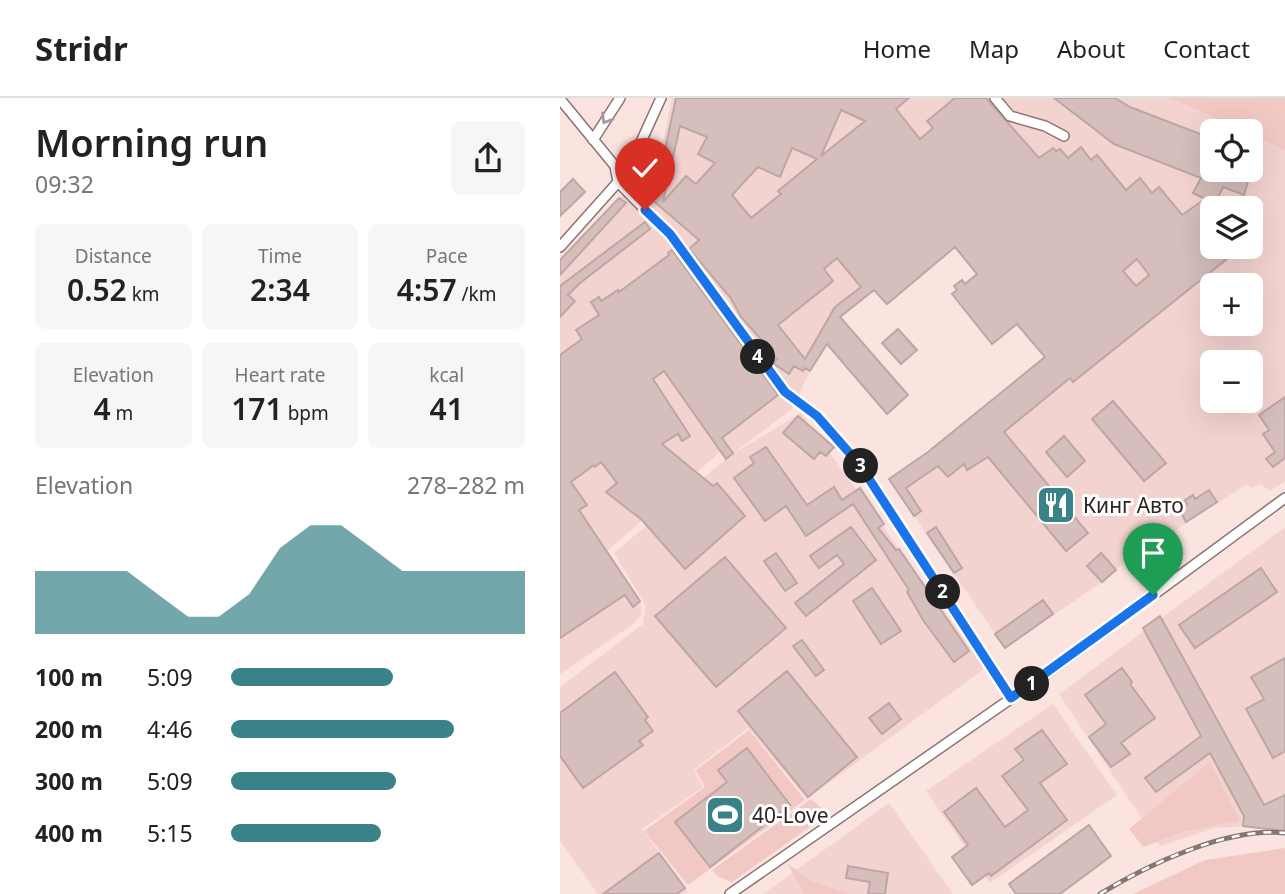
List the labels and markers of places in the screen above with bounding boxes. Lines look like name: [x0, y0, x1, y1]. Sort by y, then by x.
pin: [615, 138, 675, 210]
pin: 4: [740, 340, 776, 374]
pin: 3: [844, 448, 878, 484]
restaurant icon: Кинг Авто: [1035, 484, 1077, 526]
place label: Кинг Авто: [1083, 491, 1184, 519]
pin: [1123, 523, 1183, 595]
pin: 2: [926, 574, 960, 610]
pin: 1: [1014, 666, 1050, 702]
sports icon: 40-Love: [704, 794, 746, 836]
place label: 40-Love: [752, 801, 829, 829]

